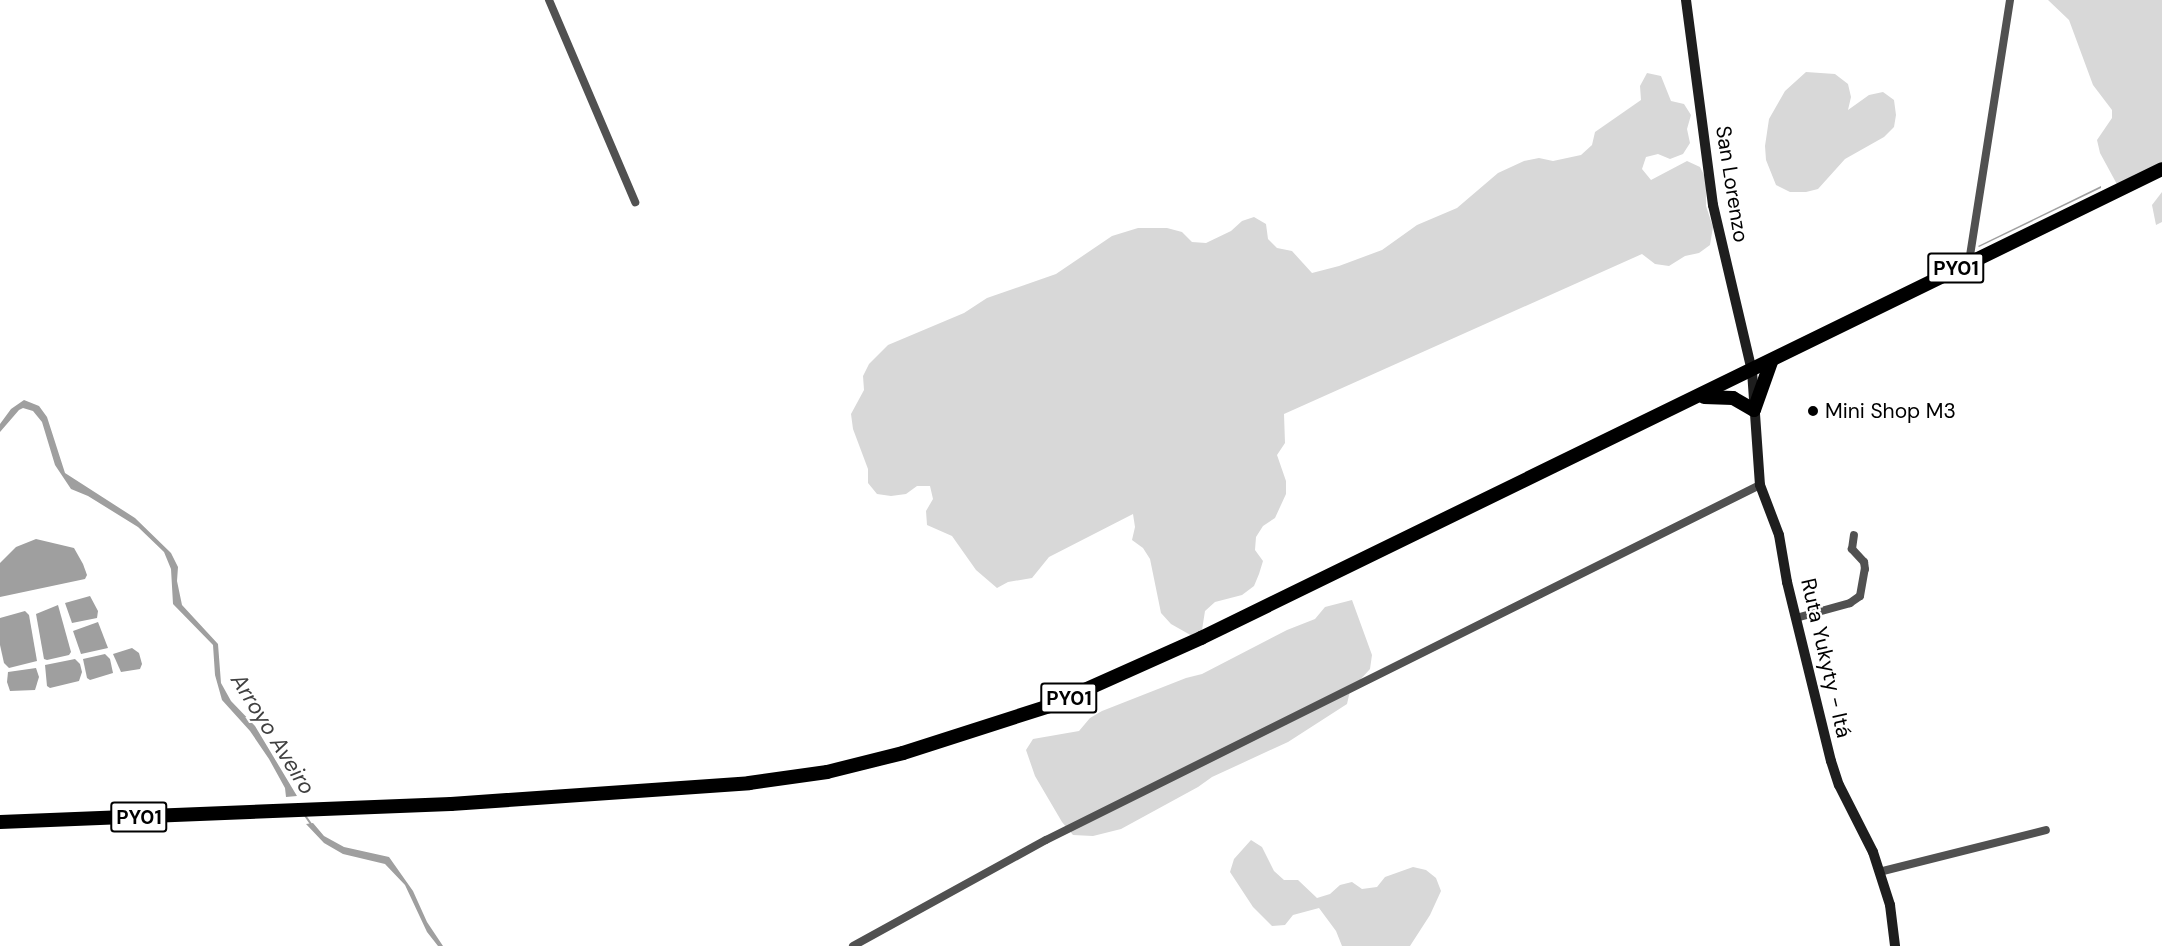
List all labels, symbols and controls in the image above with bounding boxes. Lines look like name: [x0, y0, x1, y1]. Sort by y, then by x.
street label: San Lorenzo: [1710, 124, 1754, 244]
road number: PY01: [1926, 251, 1986, 285]
place label: Mini Shop M3: [1825, 398, 1956, 424]
marker: Mini Shop M3: [1806, 404, 1820, 418]
street label: Ruta Yukyty - Itá: [1795, 576, 1857, 740]
water label: Arroyo Aveiro: [225, 669, 321, 799]
road number: PY01: [1039, 681, 1099, 715]
road number: PY01: [109, 800, 169, 834]

